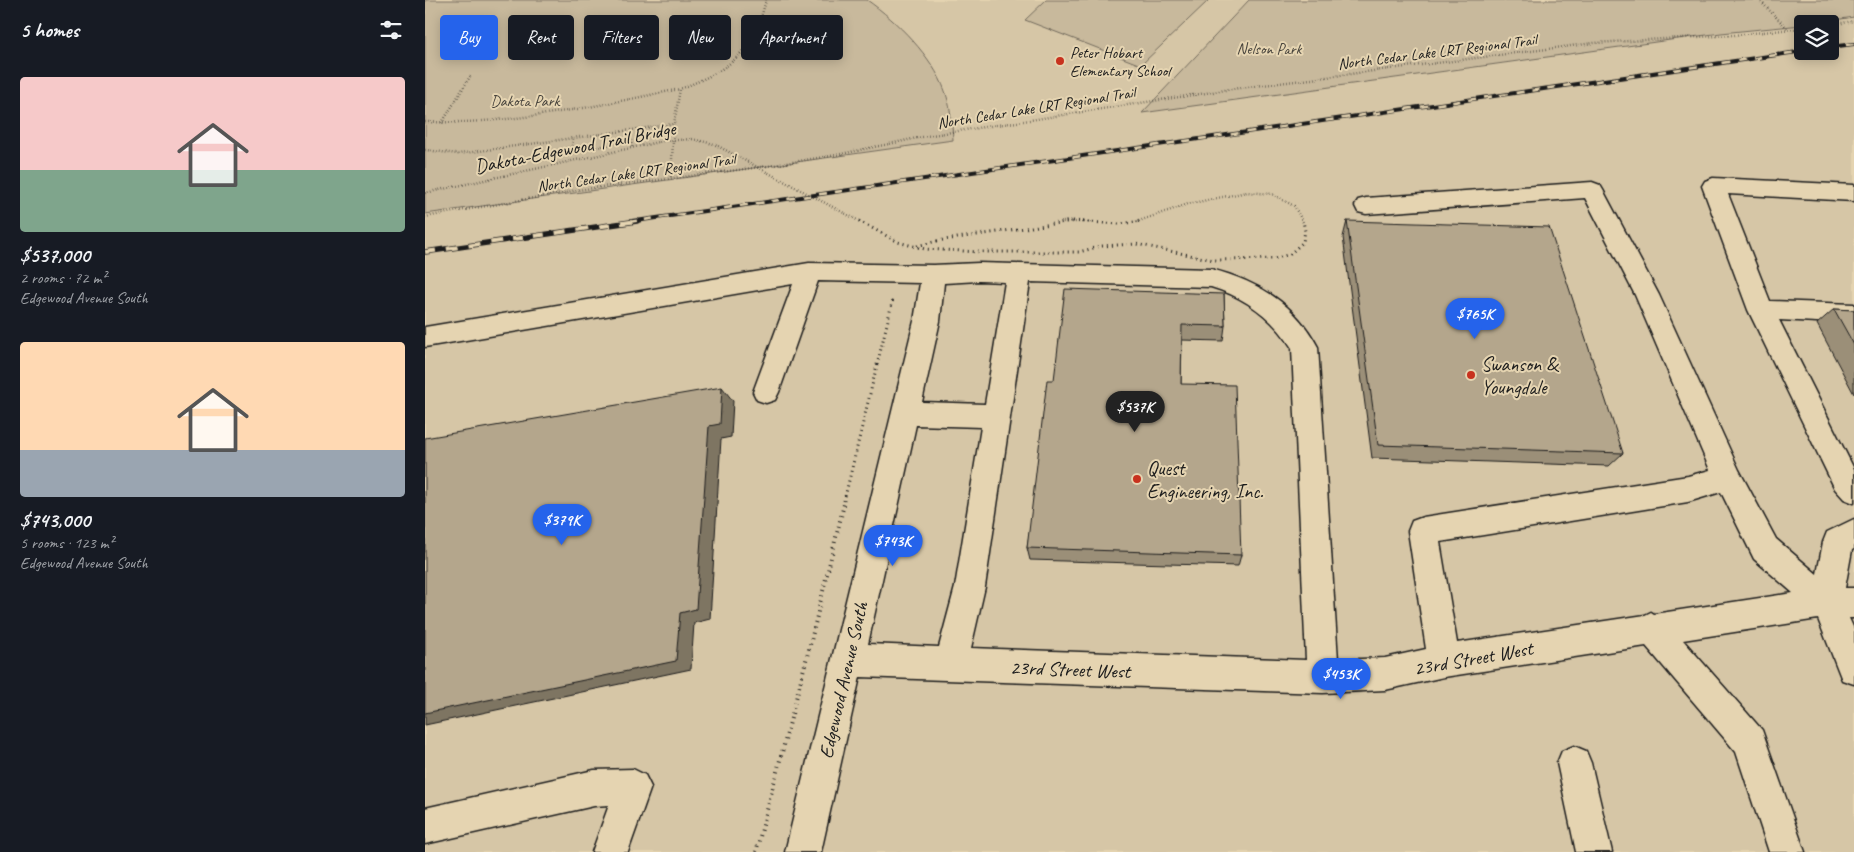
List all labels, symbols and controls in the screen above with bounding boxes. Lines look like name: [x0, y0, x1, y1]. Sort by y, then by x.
chip: Buy: [440, 15, 498, 60]
chip: Rent: [508, 15, 574, 60]
chip: Filters: [584, 15, 659, 60]
chip: New: [669, 15, 731, 60]
chip: Apartment: [741, 15, 843, 60]
map controls: [1794, 15, 1839, 60]
button: layers: [1794, 15, 1839, 60]
icon: filters: [377, 16, 405, 44]
text: 5 homes: [20, 17, 79, 43]
street label: North Cedar Lake LRT Regional Trail: [1337, 29, 1541, 74]
park label: Nelson Park: [1237, 39, 1303, 59]
place label: Peter Hobart Elementary School: [1070, 43, 1173, 81]
marker: Peter Hobart Elementary School: [1054, 55, 1066, 67]
street label: North Cedar Lake LRT Regional Trail: [936, 82, 1140, 133]
park label: Dakota Park: [491, 91, 561, 111]
icon: home: [168, 110, 258, 200]
street label: Dakota-Edgewood Trail Bridge: [473, 115, 679, 179]
street label: North Cedar Lake LRT Regional Trail: [536, 149, 740, 197]
text: $537,000: [20, 242, 90, 268]
text: 2 rooms · 72 m²: [20, 268, 106, 288]
text: Edgewood Avenue South: [20, 288, 148, 308]
pin: $765K: [1440, 298, 1510, 340]
text: $765K: [1457, 304, 1493, 324]
place label: Swanson & Youngdale: [1481, 352, 1560, 400]
marker: Swanson & Youngdale: [1465, 369, 1477, 381]
icon: home: [168, 375, 258, 465]
pin: $537K: [1100, 390, 1170, 433]
text: $537K: [1117, 397, 1153, 417]
place label: Quest Engineering, Inc.: [1147, 456, 1263, 504]
marker: Quest Engineering, Inc.: [1131, 473, 1143, 485]
pin: $379K: [527, 504, 597, 546]
text: $743,000: [20, 507, 90, 533]
text: $379K: [544, 510, 580, 530]
pin: $743K: [858, 524, 928, 567]
text: $743K: [875, 531, 911, 551]
text: 5 rooms · 123 m²: [20, 533, 114, 553]
text: Edgewood Avenue South: [20, 553, 148, 573]
street label: Edgewood Avenue South: [813, 599, 874, 761]
street label: 23rd Street West: [1412, 635, 1537, 681]
street label: 23rd Street West: [1009, 655, 1133, 684]
pin: $453K: [1306, 658, 1376, 700]
text: $453K: [1323, 664, 1359, 684]

